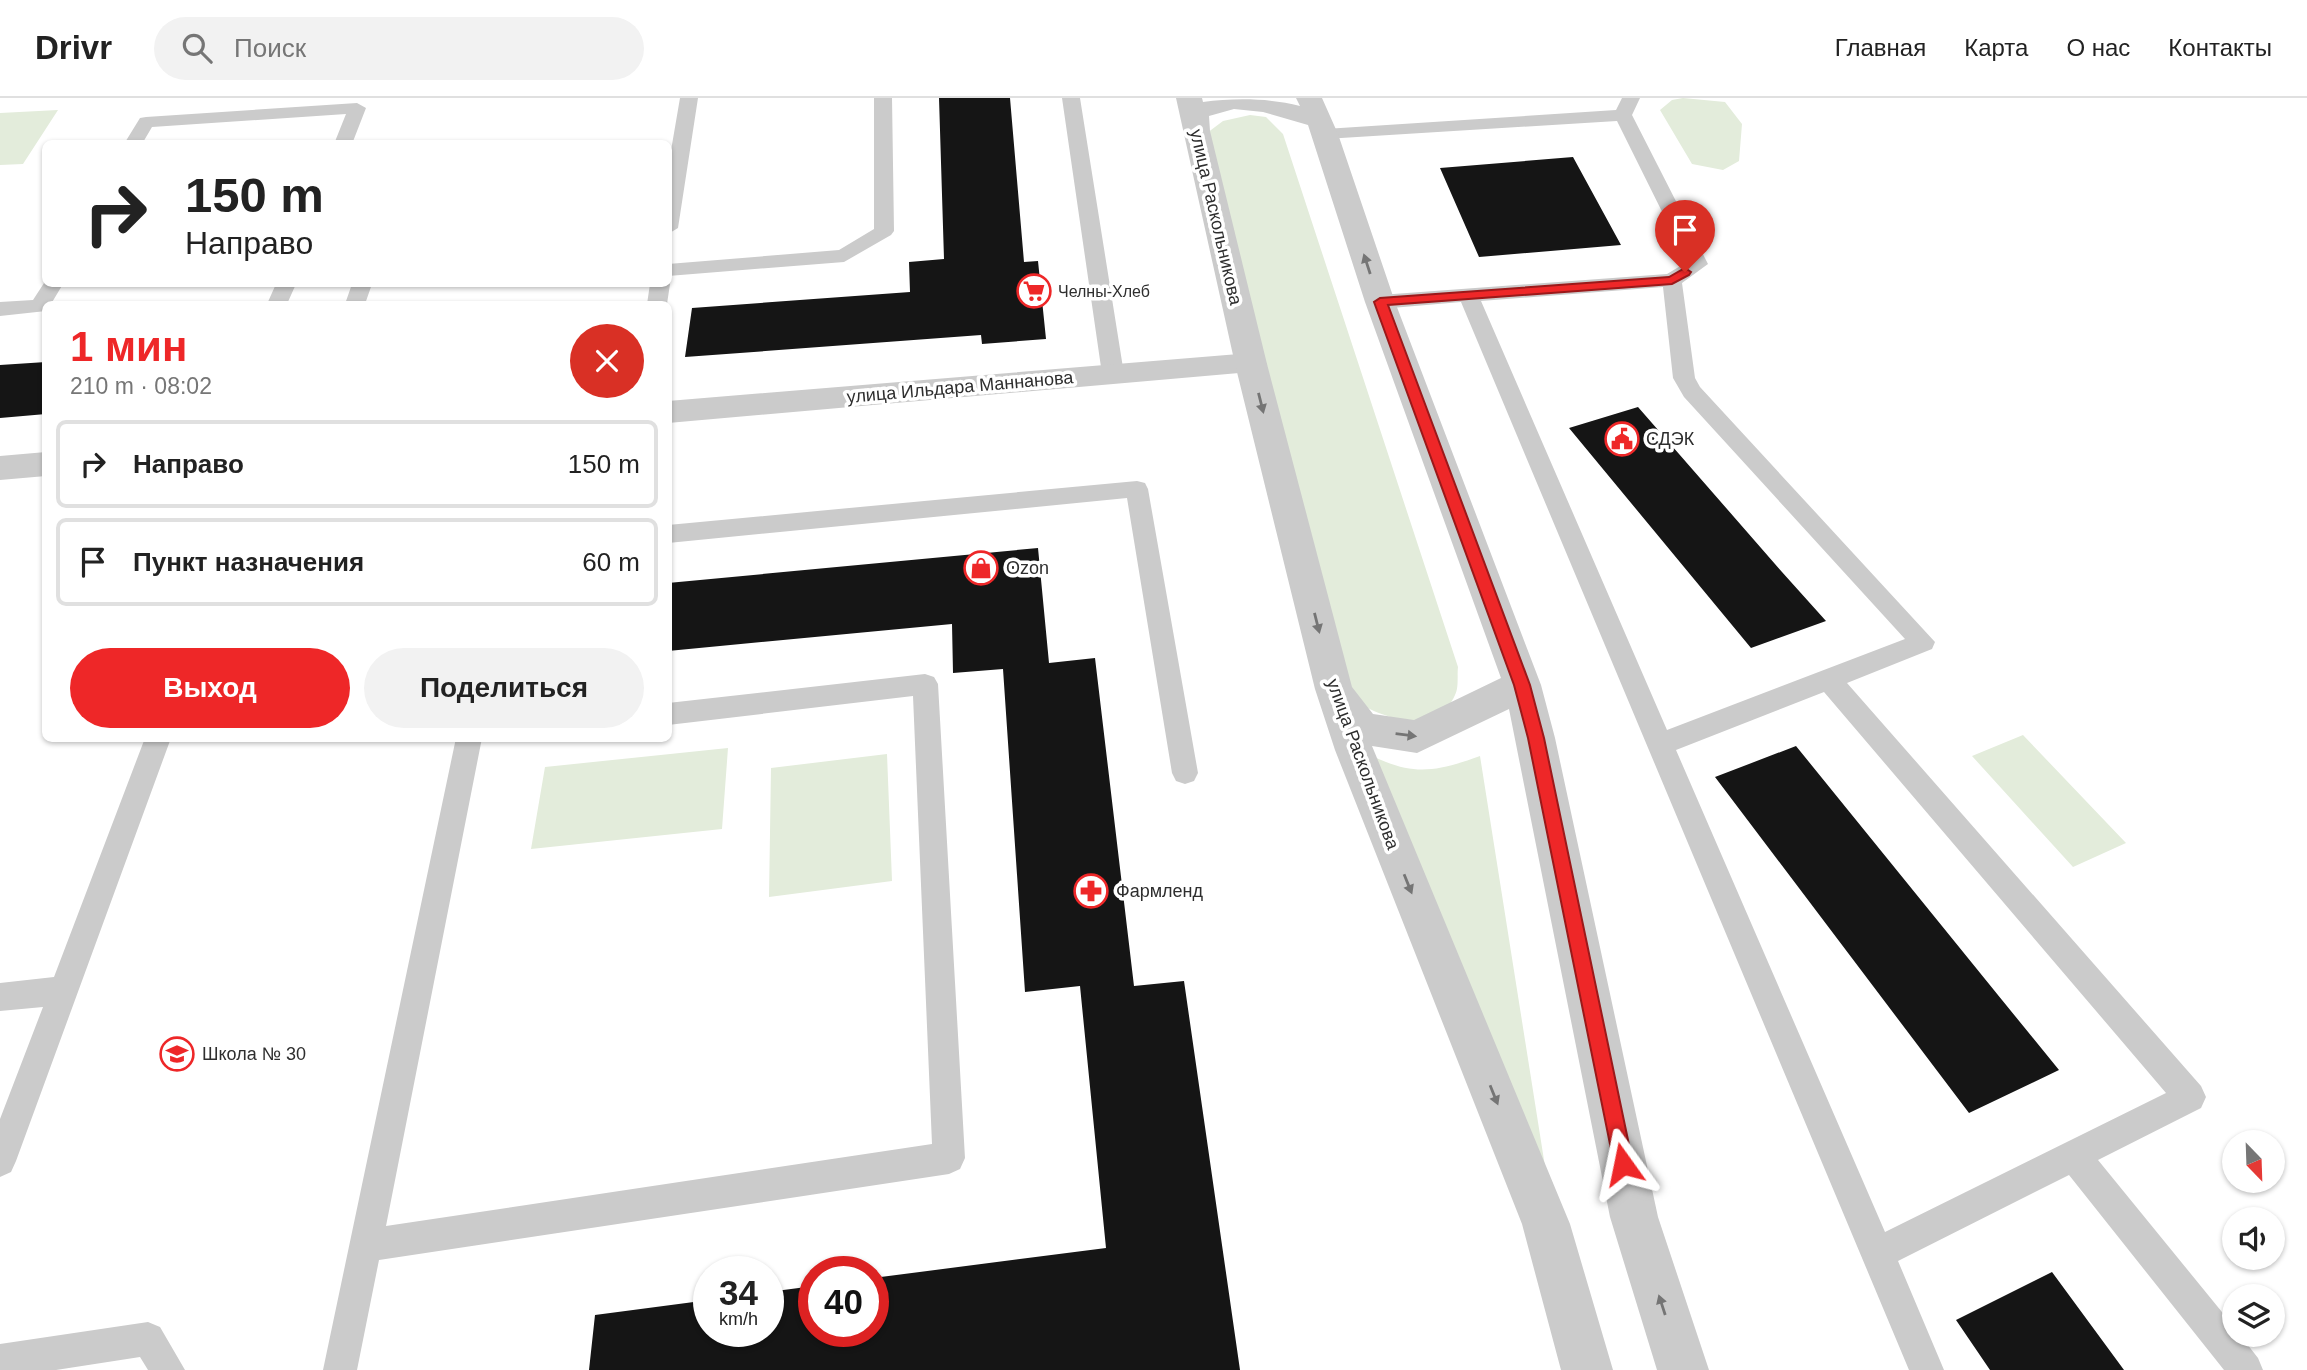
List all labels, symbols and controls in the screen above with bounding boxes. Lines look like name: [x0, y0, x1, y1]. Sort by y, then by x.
search box: [154, 17, 644, 80]
text: Drivr: [35, 29, 112, 66]
icon: search: [178, 29, 216, 67]
text: Поиск: [234, 33, 306, 63]
text: Главная: [1835, 34, 1926, 61]
text: Карта: [1964, 34, 2028, 61]
text: О нас: [2066, 34, 2130, 61]
text: Контакты: [2168, 34, 2272, 61]
street label: улица Раскольникова: [1186, 127, 1246, 308]
icon: right: [70, 168, 161, 259]
text: 150 m: [185, 168, 324, 222]
pin: [1655, 200, 1715, 272]
icon: arrive: [1666, 211, 1704, 249]
text: Направо: [185, 225, 313, 261]
one-way arrow: [1362, 253, 1372, 274]
supermarket icon: Челны-Хлеб: [1015, 272, 1053, 310]
place label: Челны-Хлеб: [1058, 283, 1150, 300]
text: 1 мин: [70, 323, 187, 370]
button: close: [570, 324, 644, 398]
street label: улица Ильдара Маннанова: [846, 367, 1075, 407]
text: 210 m · 08:02: [70, 373, 212, 399]
one-way arrow: [1256, 392, 1267, 414]
public building icon: СДЭК: [1603, 420, 1641, 458]
place label: СДЭК: [1646, 429, 1695, 449]
icon: right: [74, 445, 112, 483]
text: Направо: [133, 449, 244, 479]
text: 150 m: [568, 449, 640, 479]
icon: arrive: [74, 543, 112, 581]
text: Пункт назначения: [133, 547, 364, 577]
text: 60 m: [582, 547, 640, 577]
shop icon: Ozon: [962, 549, 1000, 587]
place label: Ozon: [1006, 558, 1049, 578]
one-way arrow: [1312, 612, 1323, 634]
button: Выход: [70, 648, 350, 728]
button: Поделиться: [364, 648, 644, 728]
street label: улица Раскольникова: [1323, 676, 1404, 853]
one-way arrow: [1395, 729, 1417, 740]
pharmacy icon: Фармленд: [1072, 872, 1110, 910]
one-way arrow: [1403, 873, 1414, 894]
place label: Фармленд: [1116, 881, 1204, 901]
school or university icon: Школа № 30: [158, 1035, 196, 1073]
place label: Школа № 30: [202, 1044, 306, 1064]
one-way arrow: [1488, 1084, 1499, 1105]
position arrow: [1586, 1127, 1660, 1201]
north arrow: [2222, 1130, 2286, 1194]
map controls: [2222, 1130, 2285, 1347]
button: sound: [2222, 1207, 2285, 1270]
speed limit sign: 40: [798, 1256, 889, 1347]
text: 34: [719, 1273, 758, 1312]
button: layers: [2222, 1284, 2285, 1347]
one-way arrow: [1656, 1294, 1667, 1315]
text: km/h: [719, 1309, 758, 1329]

